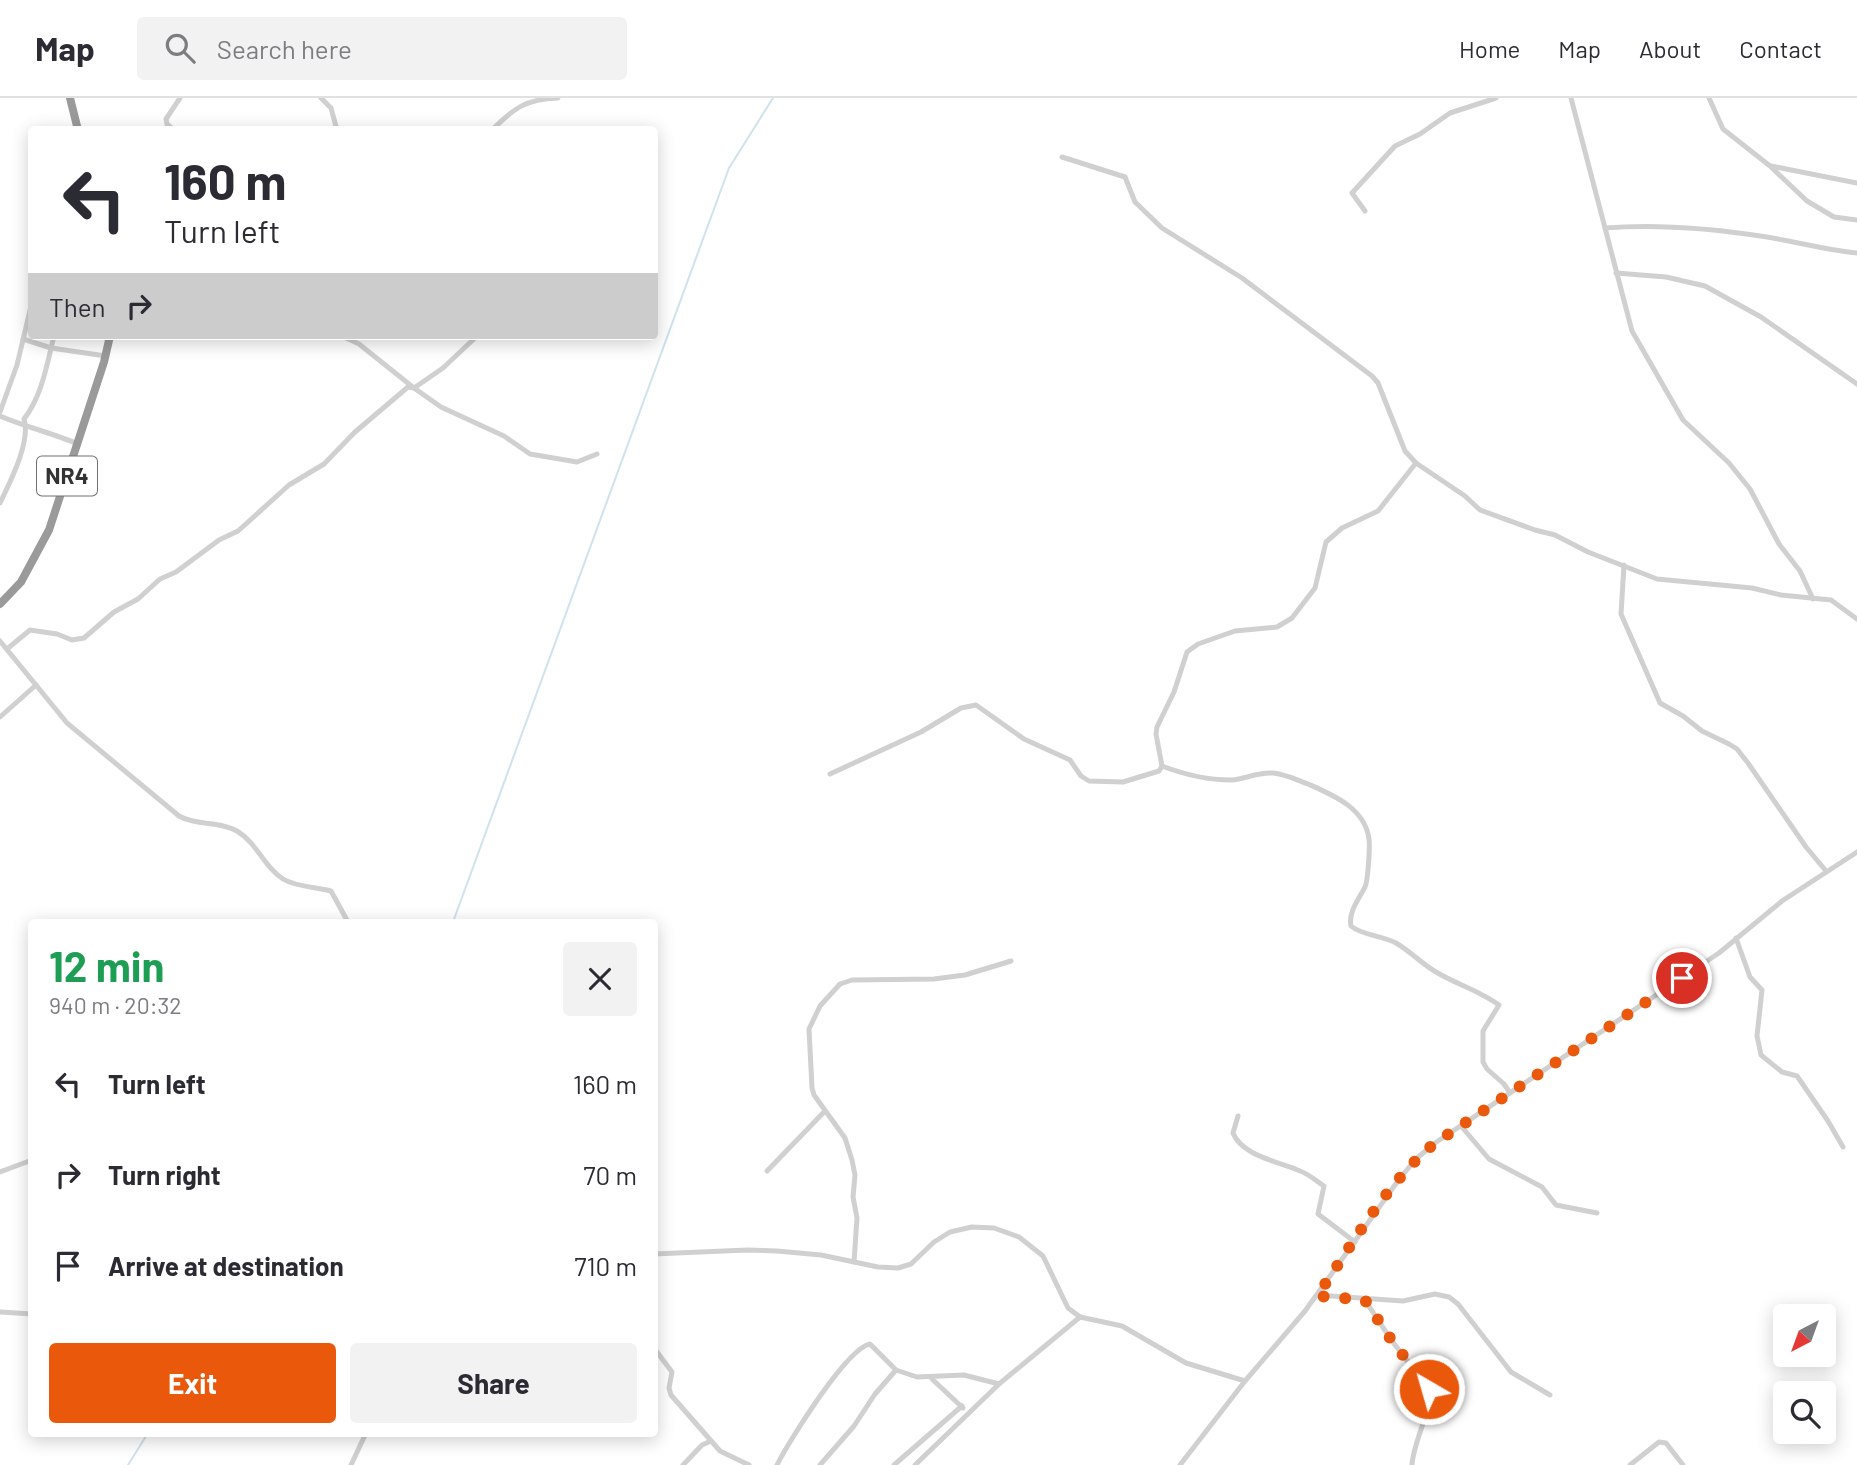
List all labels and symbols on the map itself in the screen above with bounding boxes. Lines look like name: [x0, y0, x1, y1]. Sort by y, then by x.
road number: NR4: [37, 456, 97, 496]
pin: [1652, 948, 1712, 1008]
north arrow: [1773, 1304, 1836, 1367]
position arrow: [1392, 1352, 1466, 1426]

